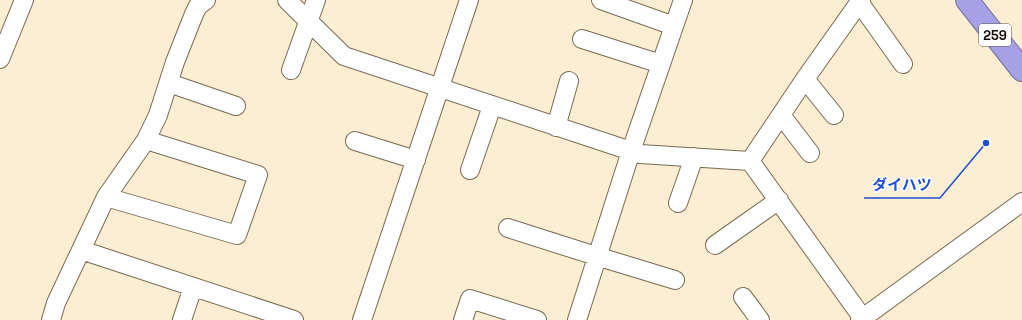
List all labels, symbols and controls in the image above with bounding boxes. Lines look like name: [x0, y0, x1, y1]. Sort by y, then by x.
road number: 259: [979, 24, 1011, 46]
callout: ダイハツ: [864, 171, 940, 198]
text: ダイハツ: [872, 175, 932, 194]

